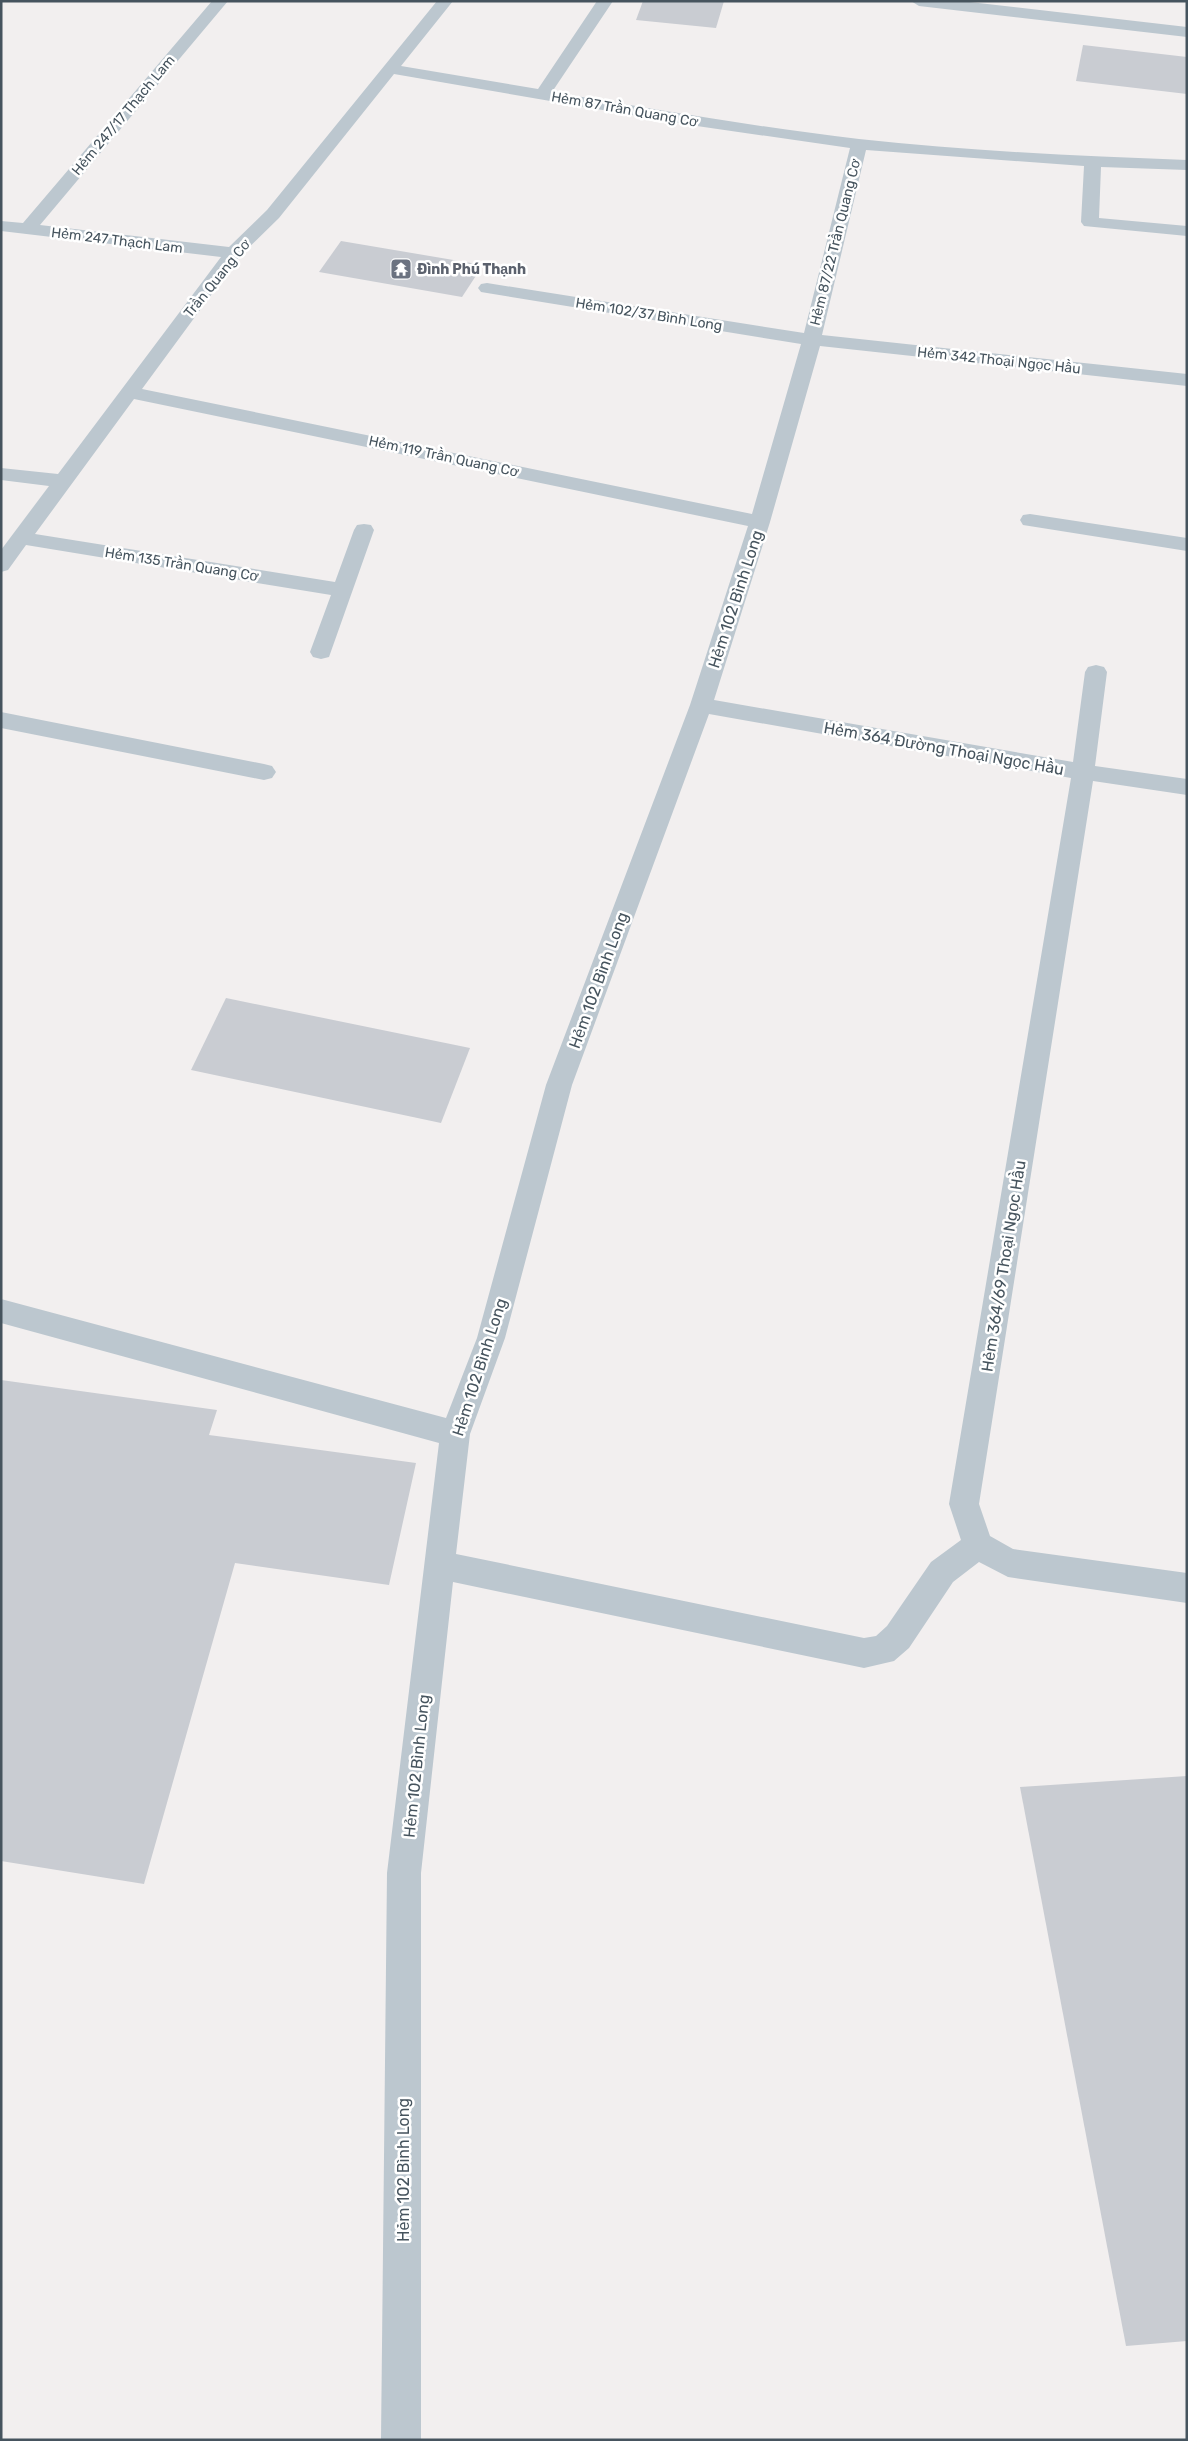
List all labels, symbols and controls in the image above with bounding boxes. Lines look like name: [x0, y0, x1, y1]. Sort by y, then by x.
street label: Hẻm 247/17 Thạch Lam: [68, 52, 179, 179]
street label: Hẻm 87 Trần Quang Cơ: [550, 87, 700, 131]
street label: Hẻm 87/22 Trần Quang Cơ: [806, 157, 864, 327]
street label: Hẻm 247 Thạch Lam: [50, 224, 184, 257]
street label: Trần Quang Cơ: [180, 235, 254, 321]
temple icon: Đình Phú Thạnh: [389, 257, 413, 281]
place label: Đình Phú Thạnh: [417, 261, 526, 278]
street label: Hẻm 102/37 Bình Long: [574, 294, 724, 334]
street label: Hẻm 342 Thoại Ngọc Hầu: [916, 342, 1082, 378]
street label: Hẻm 119 Trần Quang Cơ: [367, 431, 521, 481]
street label: Hẻm 102 Bình Long: [704, 528, 767, 671]
street label: Hẻm 135 Trần Quang Cơ: [104, 543, 260, 585]
street label: Hẻm 364 Đường Thoại Ngọc Hầu: [822, 717, 1066, 779]
street label: Hẻm 102 Bình Long: [565, 909, 632, 1051]
street label: Hẻm 364/69 Thoại Ngọc Hầu: [976, 1159, 1030, 1373]
street label: Hẻm 102 Bình Long: [448, 1296, 511, 1439]
street label: Hẻm 102 Bình Long: [400, 1693, 433, 1839]
street label: Hẻm 102 Bình Long: [394, 2098, 413, 2242]

